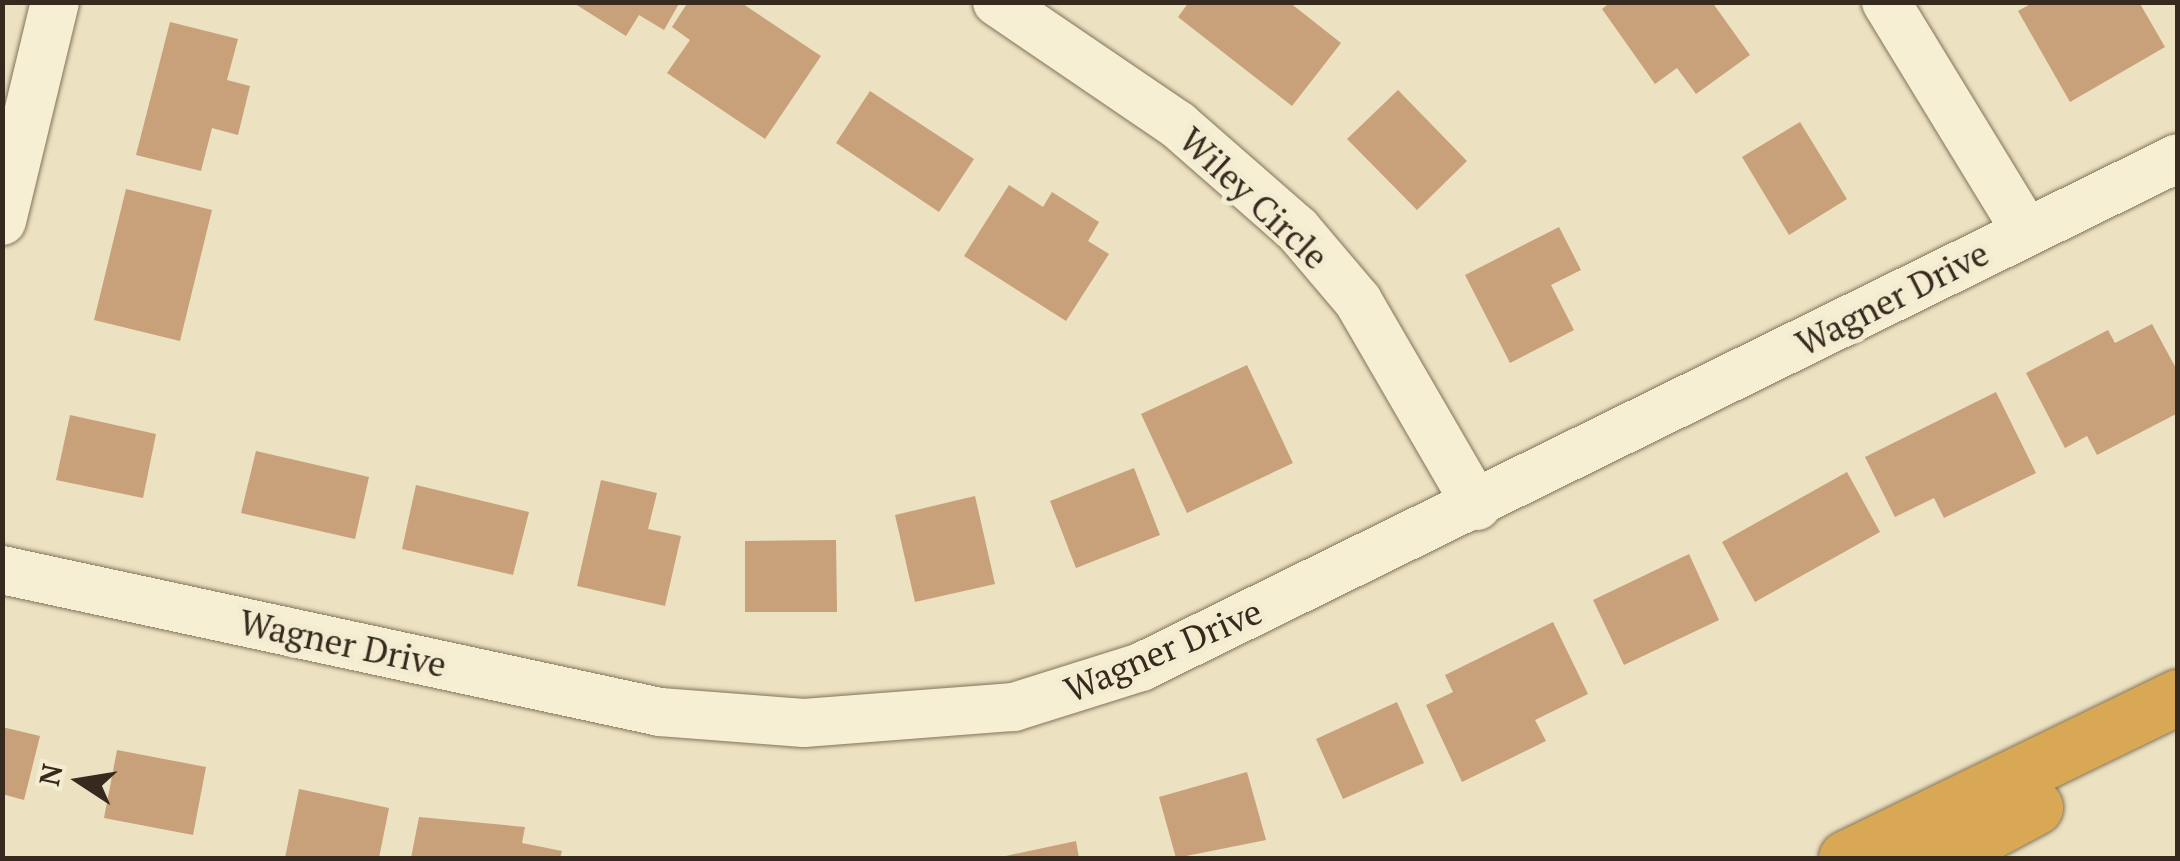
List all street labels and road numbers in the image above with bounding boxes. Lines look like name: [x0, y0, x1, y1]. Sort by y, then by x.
street label: Wiley Circle: [1171, 119, 1337, 277]
street label: Wagner Drive: [1789, 232, 1995, 364]
street label: Wagner Drive: [1058, 590, 1268, 710]
street label: Wagner Drive: [236, 601, 450, 685]

